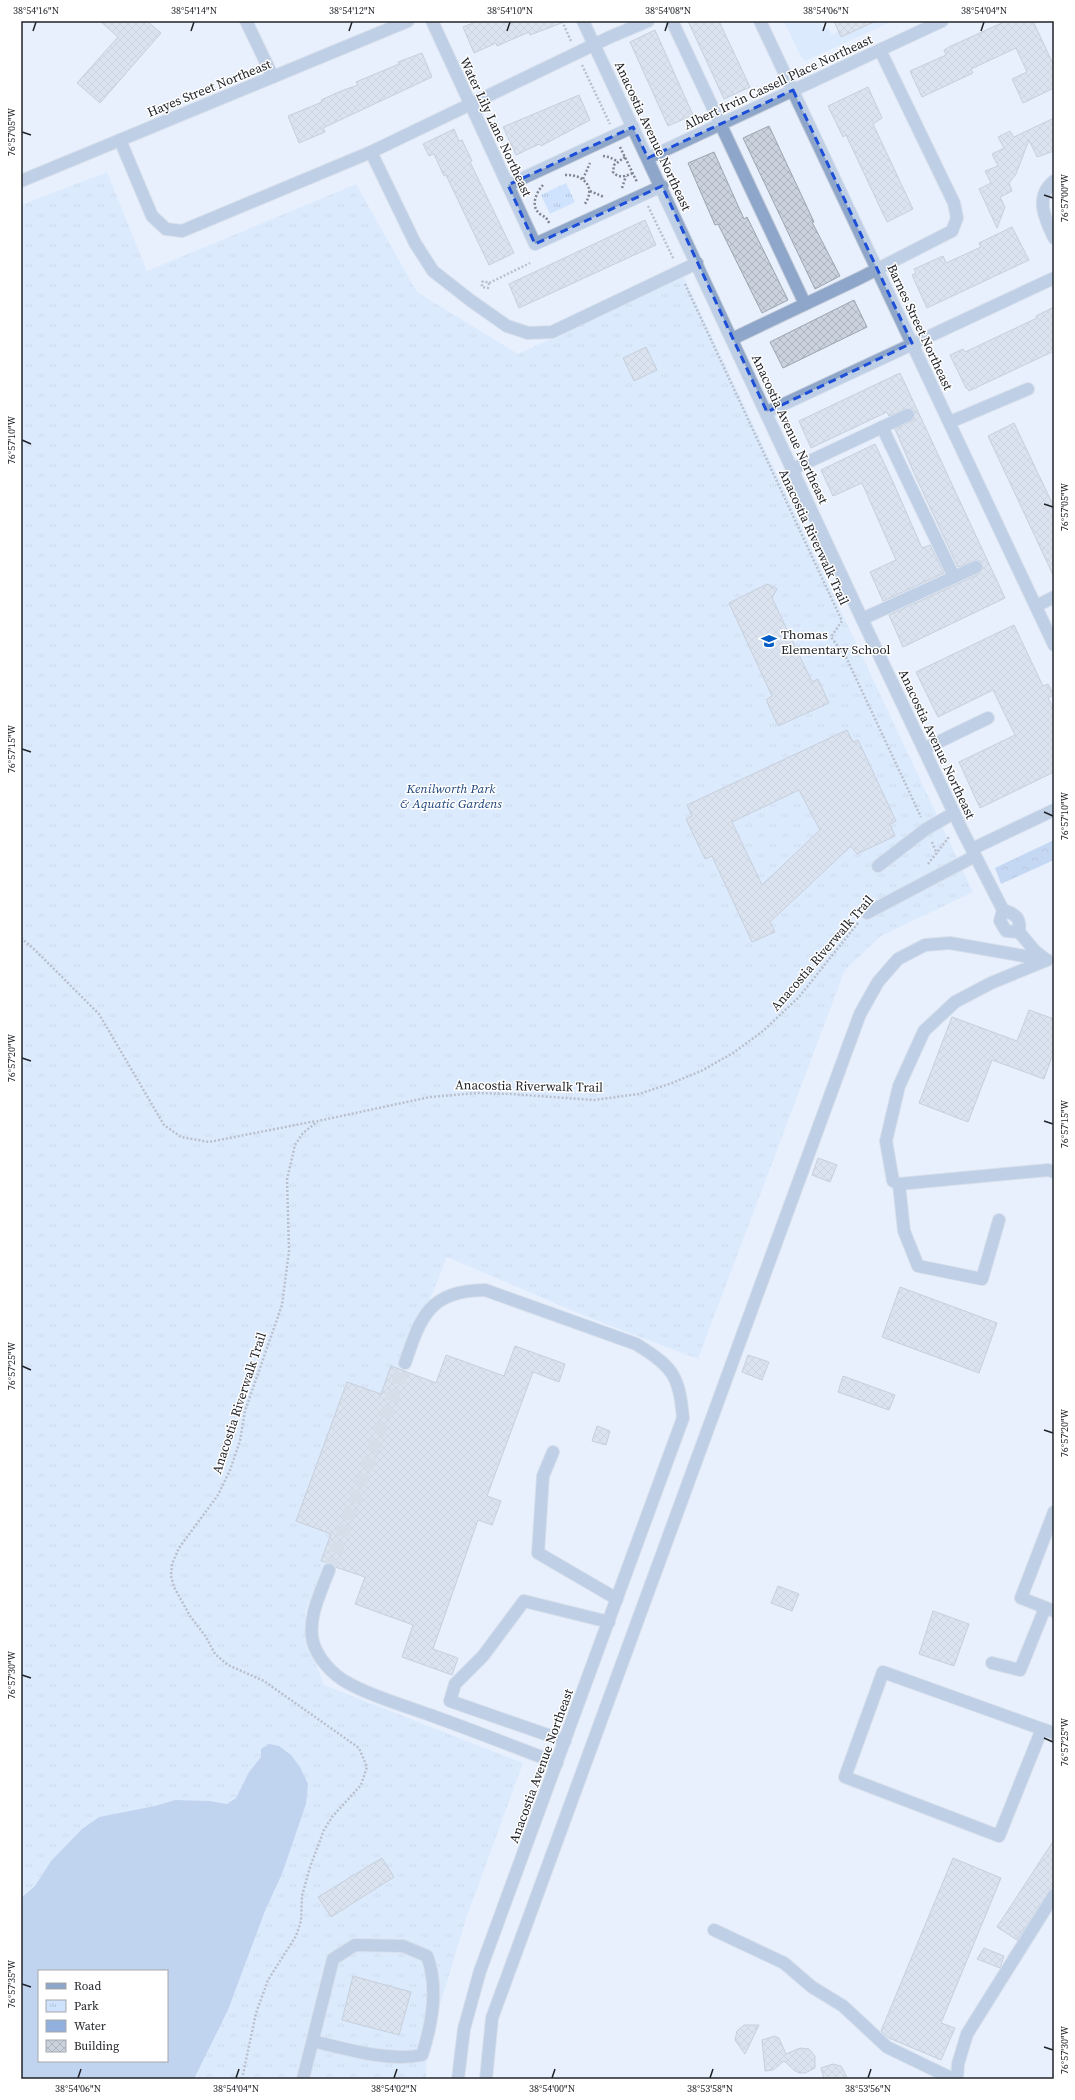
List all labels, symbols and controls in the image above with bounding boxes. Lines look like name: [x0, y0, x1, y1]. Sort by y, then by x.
text: 38°54'16"N: [13, 4, 59, 17]
text: 38°54'14"N: [171, 4, 217, 17]
text: 38°54'12"N: [329, 4, 375, 17]
text: 38°54'10"N: [487, 4, 533, 17]
text: 38°54'08"N: [645, 4, 691, 17]
text: 38°54'06"N: [803, 4, 849, 17]
text: 38°54'04"N: [961, 4, 1007, 17]
street label: Albert Irvin Cassell Place Northeast: [681, 30, 876, 133]
street label: Hayes Street Northeast: [145, 55, 274, 121]
street label: Water Lily Lane Northeast: [456, 55, 536, 200]
street label: Anacostia Avenue Northeast: [611, 59, 695, 214]
text: 76°57'05"W: [5, 107, 18, 156]
text: 76°57'00"W: [1058, 173, 1071, 222]
street label: Barnes Street Northeast: [883, 261, 957, 394]
street label: Anacostia Avenue Northeast: [748, 352, 832, 507]
text: 76°57'10"W: [5, 415, 18, 464]
street label: Anacostia Riverwalk Trail: [775, 466, 853, 608]
text: 76°57'05"W: [1058, 482, 1071, 531]
place label: Thomas Elementary School: [781, 626, 890, 658]
school or university icon: Thomas Elementary School: [760, 632, 778, 650]
street label: Anacostia Avenue Northeast: [895, 667, 979, 822]
text: 76°57'15"W: [5, 724, 18, 773]
park label: Kenilworth Park & Aquatic Gardens: [400, 780, 502, 812]
text: 76°57'10"W: [1058, 791, 1071, 840]
street label: Anacostia Riverwalk Trail: [767, 891, 877, 1014]
text: 76°57'20"W: [5, 1033, 18, 1082]
street label: Anacostia Riverwalk Trail: [455, 1076, 603, 1096]
text: 76°57'15"W: [1058, 1099, 1071, 1148]
street label: Anacostia Riverwalk Trail: [208, 1330, 270, 1476]
text: 76°57'25"W: [5, 1341, 18, 1390]
text: 76°57'20"W: [1058, 1408, 1071, 1457]
text: 76°57'30"W: [5, 1650, 18, 1699]
street label: Anacostia Avenue Northeast: [505, 1686, 577, 1845]
text: 76°57'25"W: [1058, 1717, 1071, 1766]
text: 76°57'35"W: [5, 1959, 18, 2008]
legend: [38, 1970, 168, 2062]
text: Road: [74, 1978, 101, 1994]
text: Park: [74, 1998, 99, 2014]
text: Water: [74, 2018, 106, 2034]
text: 76°57'30"W: [1058, 2025, 1071, 2074]
text: Building: [74, 2038, 119, 2054]
text: 38°54'06"N: [55, 2082, 101, 2095]
text: 38°54'04"N: [213, 2082, 259, 2095]
text: 38°54'02"N: [371, 2082, 417, 2095]
text: 38°54'00"N: [529, 2082, 575, 2095]
text: 38°53'58"N: [687, 2082, 733, 2095]
text: 38°53'56"N: [845, 2082, 891, 2095]

